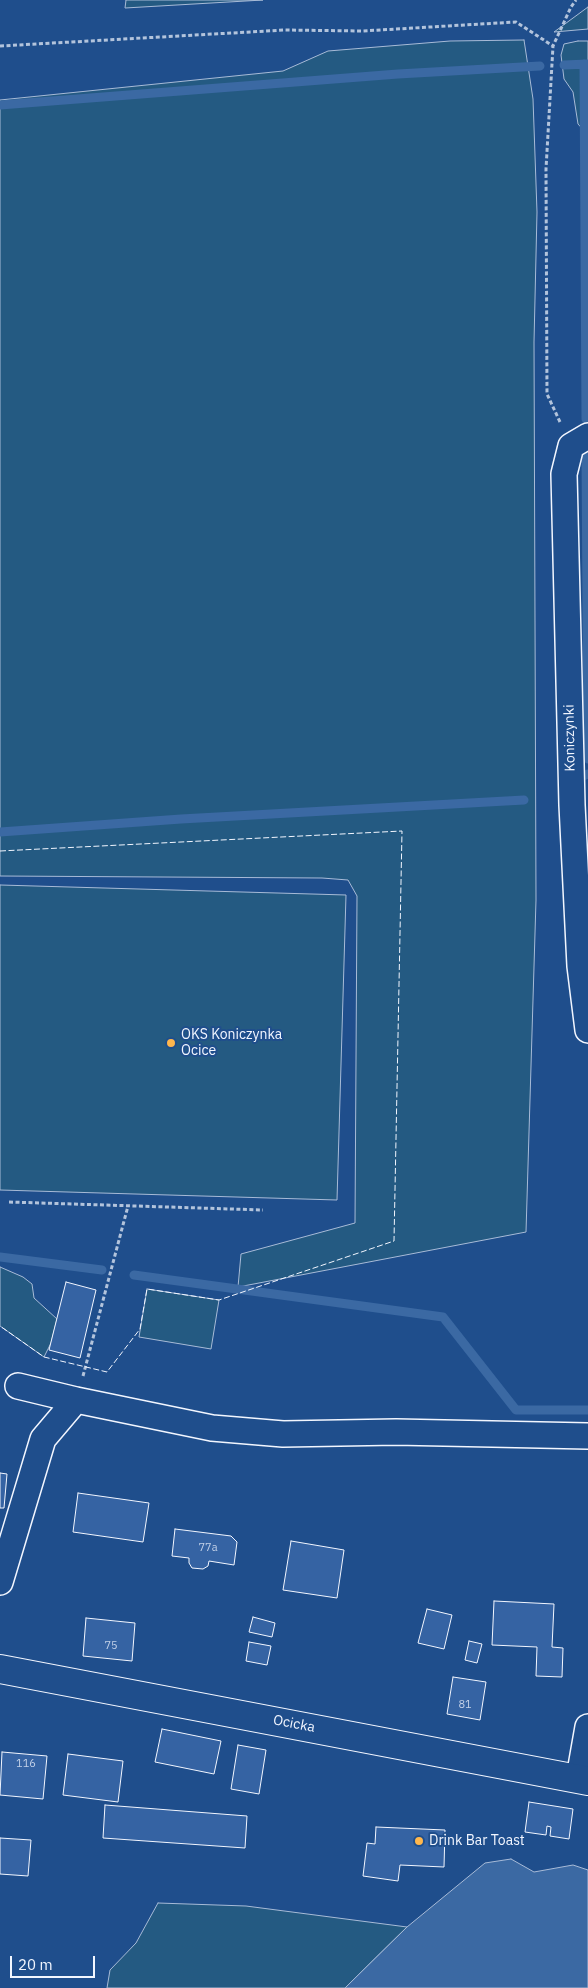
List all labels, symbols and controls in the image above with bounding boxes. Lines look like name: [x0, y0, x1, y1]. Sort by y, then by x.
street label: Koniczynki: [561, 704, 579, 772]
place label: OKS Koniczynka Ocice: [181, 1027, 282, 1060]
marker: OKS Koniczynka Ocice: [165, 1037, 177, 1049]
house number: 77a: [198, 1541, 218, 1555]
house number: 75: [104, 1639, 118, 1653]
house number: 81: [458, 1698, 472, 1712]
street label: Ocicka: [272, 1712, 316, 1736]
house number: 116: [16, 1757, 36, 1771]
place label: Drink Bar Toast: [429, 1833, 525, 1849]
marker: Drink Bar Toast: [413, 1835, 425, 1847]
scale bar: [12, 1946, 98, 1978]
text: 20 m: [18, 1955, 53, 1974]

